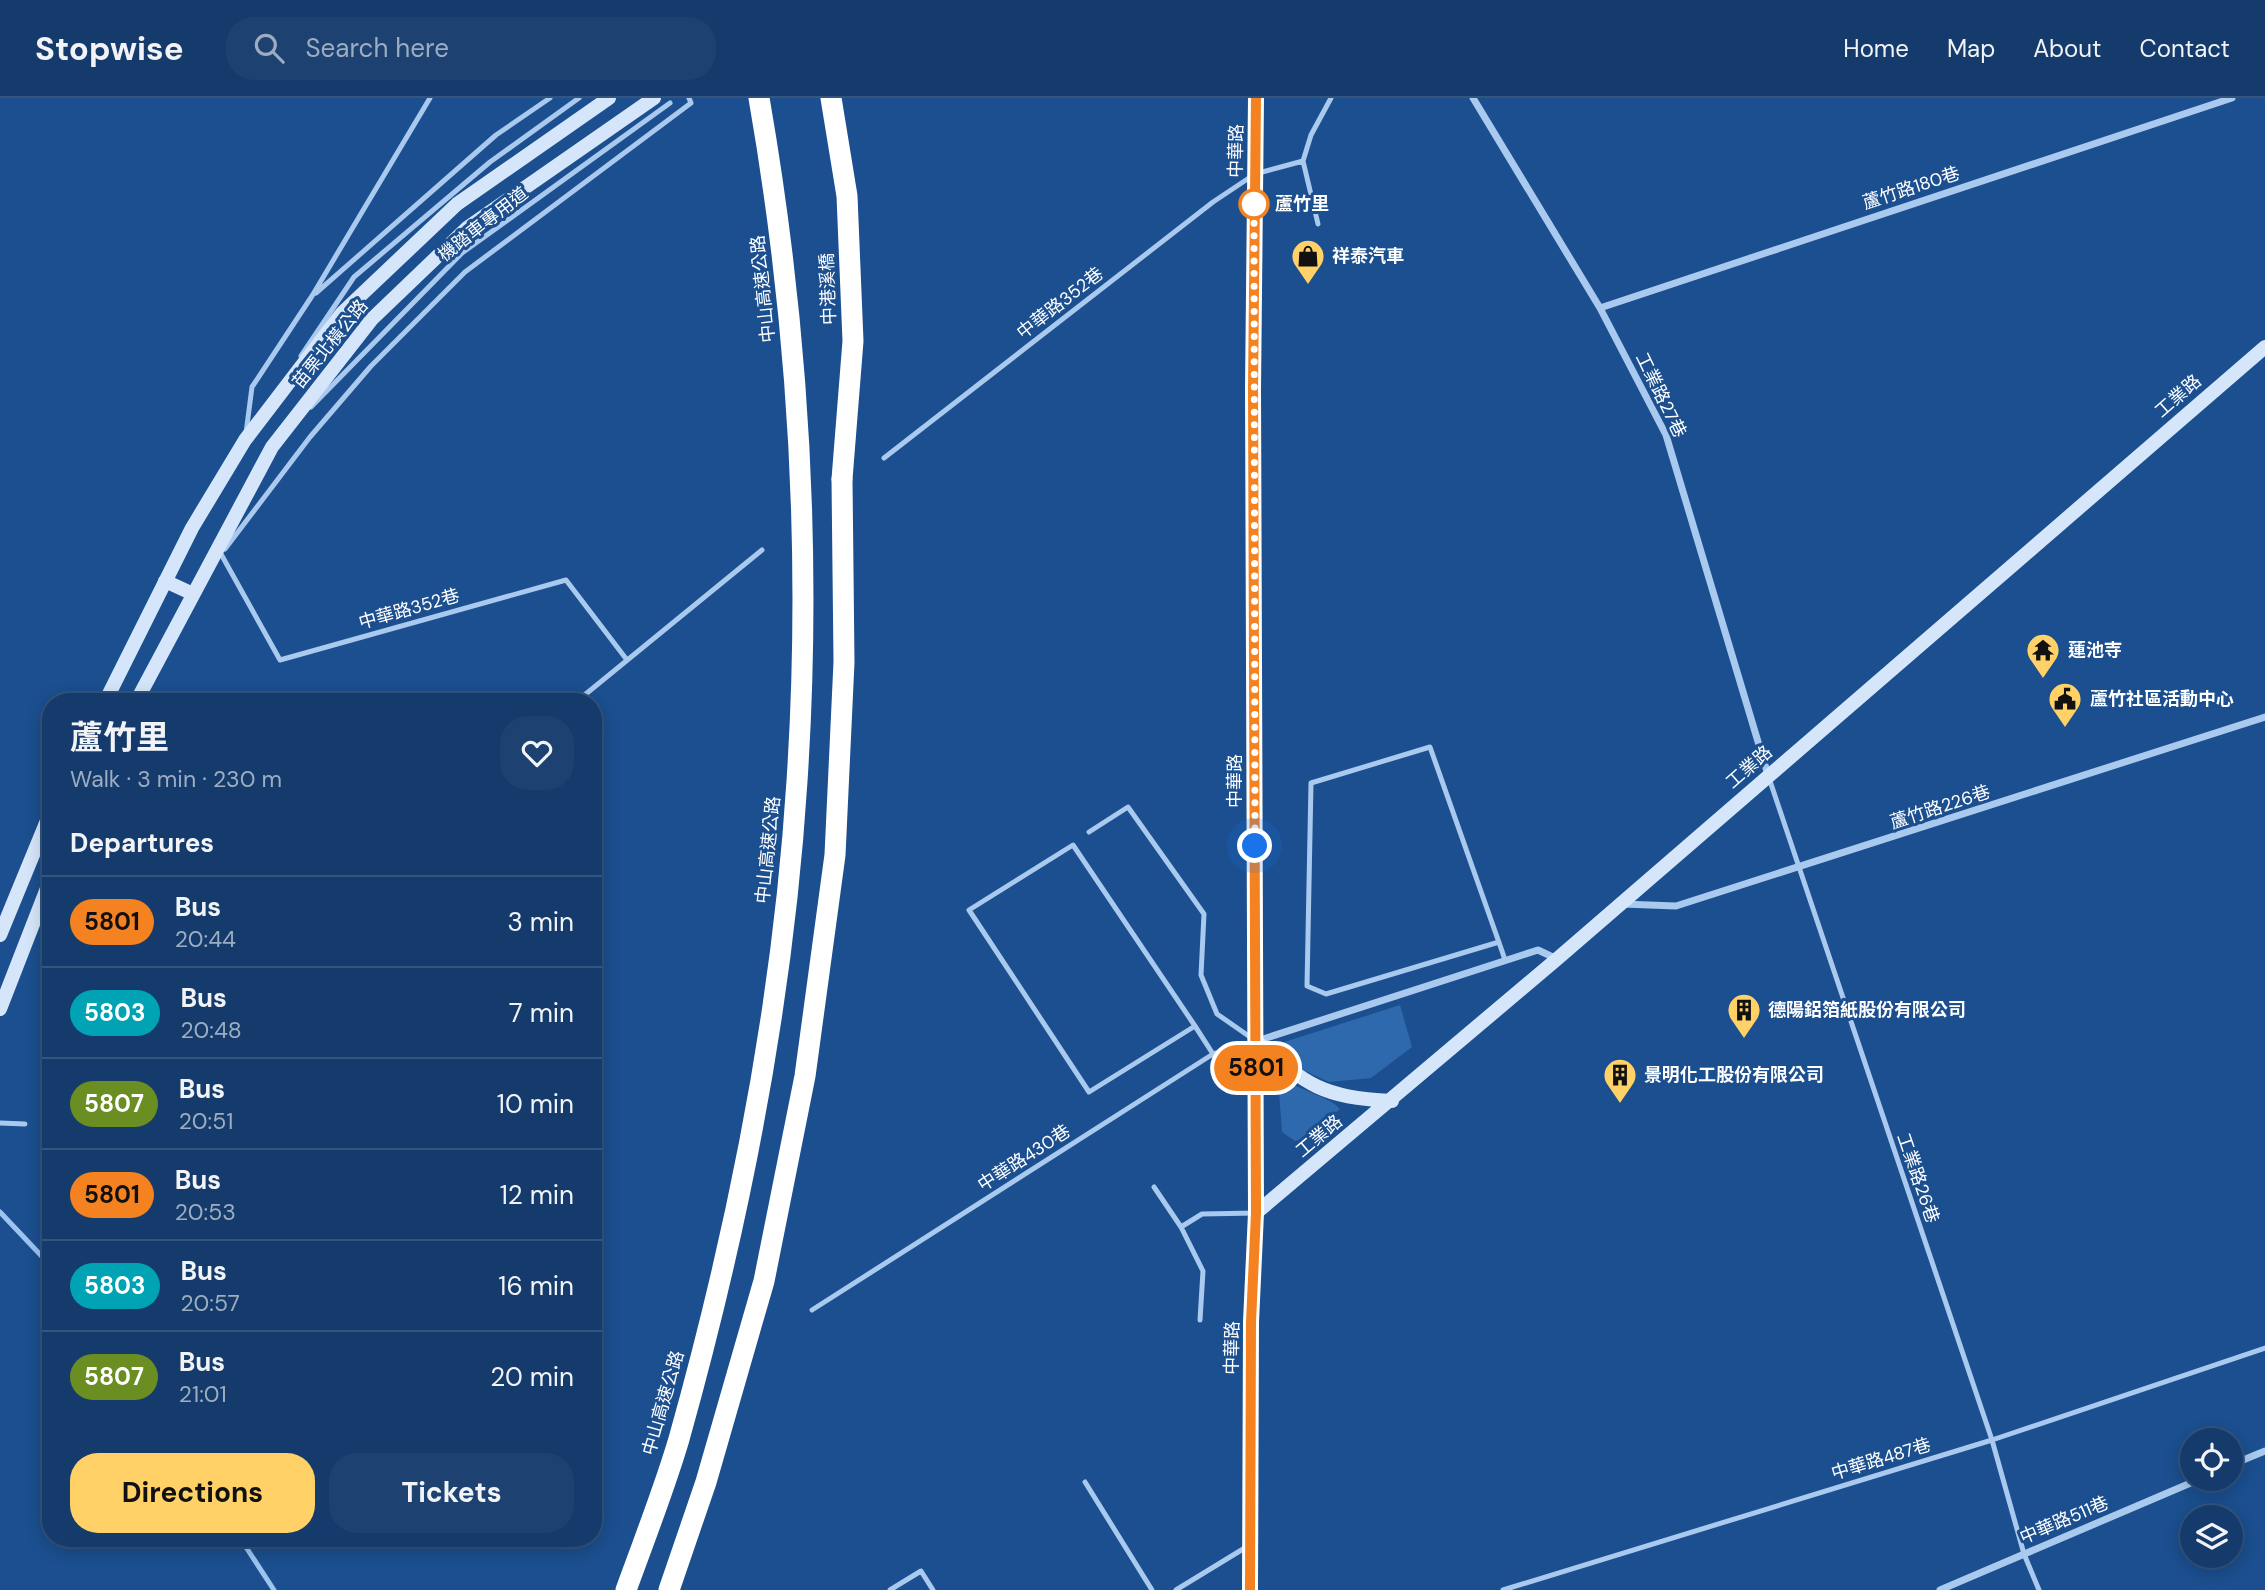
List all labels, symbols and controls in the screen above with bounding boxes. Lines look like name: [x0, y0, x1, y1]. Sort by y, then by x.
search box: [226, 17, 716, 80]
text: Stopwise: [35, 27, 184, 70]
icon: search: [250, 29, 288, 67]
text: Search here: [306, 31, 449, 65]
text: Home: [1843, 33, 1909, 64]
text: Map: [1947, 33, 1995, 64]
text: About: [2033, 33, 2102, 64]
text: Contact: [2140, 33, 2230, 64]
street label: 中華路: [1224, 124, 1248, 178]
street label: 蘆竹路180巷: [1859, 161, 1963, 215]
street label: 機踏車專用道: [433, 181, 533, 267]
marker: 蘆竹里: [1239, 189, 1269, 219]
place label: 蘆竹里: [1275, 192, 1329, 216]
street label: 中山高速公路: [745, 234, 781, 344]
shop icon: 祥泰汽車: [1289, 237, 1327, 286]
place label: 祥泰汽車: [1332, 244, 1404, 268]
street label: 中港溪橋: [815, 253, 841, 325]
street label: 中華路352巷: [1012, 262, 1108, 344]
street label: 苗栗北橫公路: [287, 294, 373, 394]
street label: 工業路27巷: [1630, 349, 1692, 441]
street label: 工業路: [2150, 369, 2206, 423]
street label: 中華路352巷: [356, 583, 462, 635]
temple icon: 蓮池寺: [2024, 631, 2062, 680]
place label: 蓮池寺: [2068, 638, 2122, 662]
public building icon: 蘆竹社區活動中心: [2046, 680, 2084, 729]
place label: 蘆竹社區活動中心: [2090, 687, 2234, 711]
text: 蘆竹里: [70, 716, 169, 759]
button: heart: [500, 716, 574, 790]
street label: 工業路: [1721, 740, 1777, 794]
street label: 中華路: [1223, 754, 1247, 808]
text: Walk · 3 min · 230 m: [70, 764, 282, 794]
street label: 蘆竹路226巷: [1887, 780, 1993, 834]
street label: 中山高速公路: [750, 795, 786, 905]
text: Departures: [70, 826, 214, 860]
your location: [1237, 828, 1272, 863]
text: Bus: [175, 890, 221, 924]
text: 3 min: [507, 905, 574, 939]
text: 5801: [84, 906, 140, 937]
text: 20:44: [175, 924, 236, 954]
text: Bus: [181, 981, 227, 1015]
building icon: 德陽鋁箔紙股份有限公司: [1725, 991, 1763, 1040]
text: 7 min: [509, 996, 574, 1030]
text: 5803: [84, 997, 146, 1028]
place label: 德陽鋁箔紙股份有限公司: [1768, 998, 1966, 1022]
text: 20:48: [181, 1015, 242, 1045]
line badge: 5801: [1207, 1045, 1305, 1091]
text: 5801: [1228, 1052, 1284, 1083]
building icon: 景明化工股份有限公司: [1601, 1056, 1639, 1105]
place label: 景明化工股份有限公司: [1644, 1063, 1824, 1087]
text: Bus: [179, 1072, 225, 1106]
text: 10 min: [497, 1087, 574, 1121]
text: 5807: [84, 1088, 144, 1119]
text: 20:51: [179, 1106, 233, 1136]
street label: 工業路: [1291, 1109, 1347, 1163]
street label: 中華路430巷: [973, 1119, 1075, 1197]
street label: 工業路26巷: [1891, 1130, 1945, 1226]
text: Bus: [175, 1163, 221, 1197]
text: 12 min: [500, 1178, 574, 1212]
text: 5801: [84, 1179, 140, 1210]
text: 20:53: [175, 1197, 236, 1227]
text: Bus: [181, 1254, 227, 1288]
text: 16 min: [498, 1269, 574, 1303]
text: 5803: [84, 1270, 146, 1301]
text: 20:57: [181, 1288, 240, 1318]
street label: 中華路: [1220, 1321, 1244, 1375]
text: Bus: [179, 1345, 225, 1379]
street label: 中山高速公路: [637, 1348, 689, 1458]
text: 20 min: [490, 1360, 574, 1394]
text: 5807: [84, 1361, 144, 1392]
text: 21:01: [179, 1379, 227, 1409]
map controls: [2180, 1428, 2243, 1568]
button: locate: [2180, 1428, 2243, 1491]
street label: 中華路487巷: [1828, 1432, 1934, 1486]
button: Directions: [70, 1453, 315, 1533]
button: Tickets: [329, 1453, 574, 1533]
street label: 中華路511巷: [2016, 1491, 2112, 1549]
button: layers: [2180, 1505, 2243, 1568]

